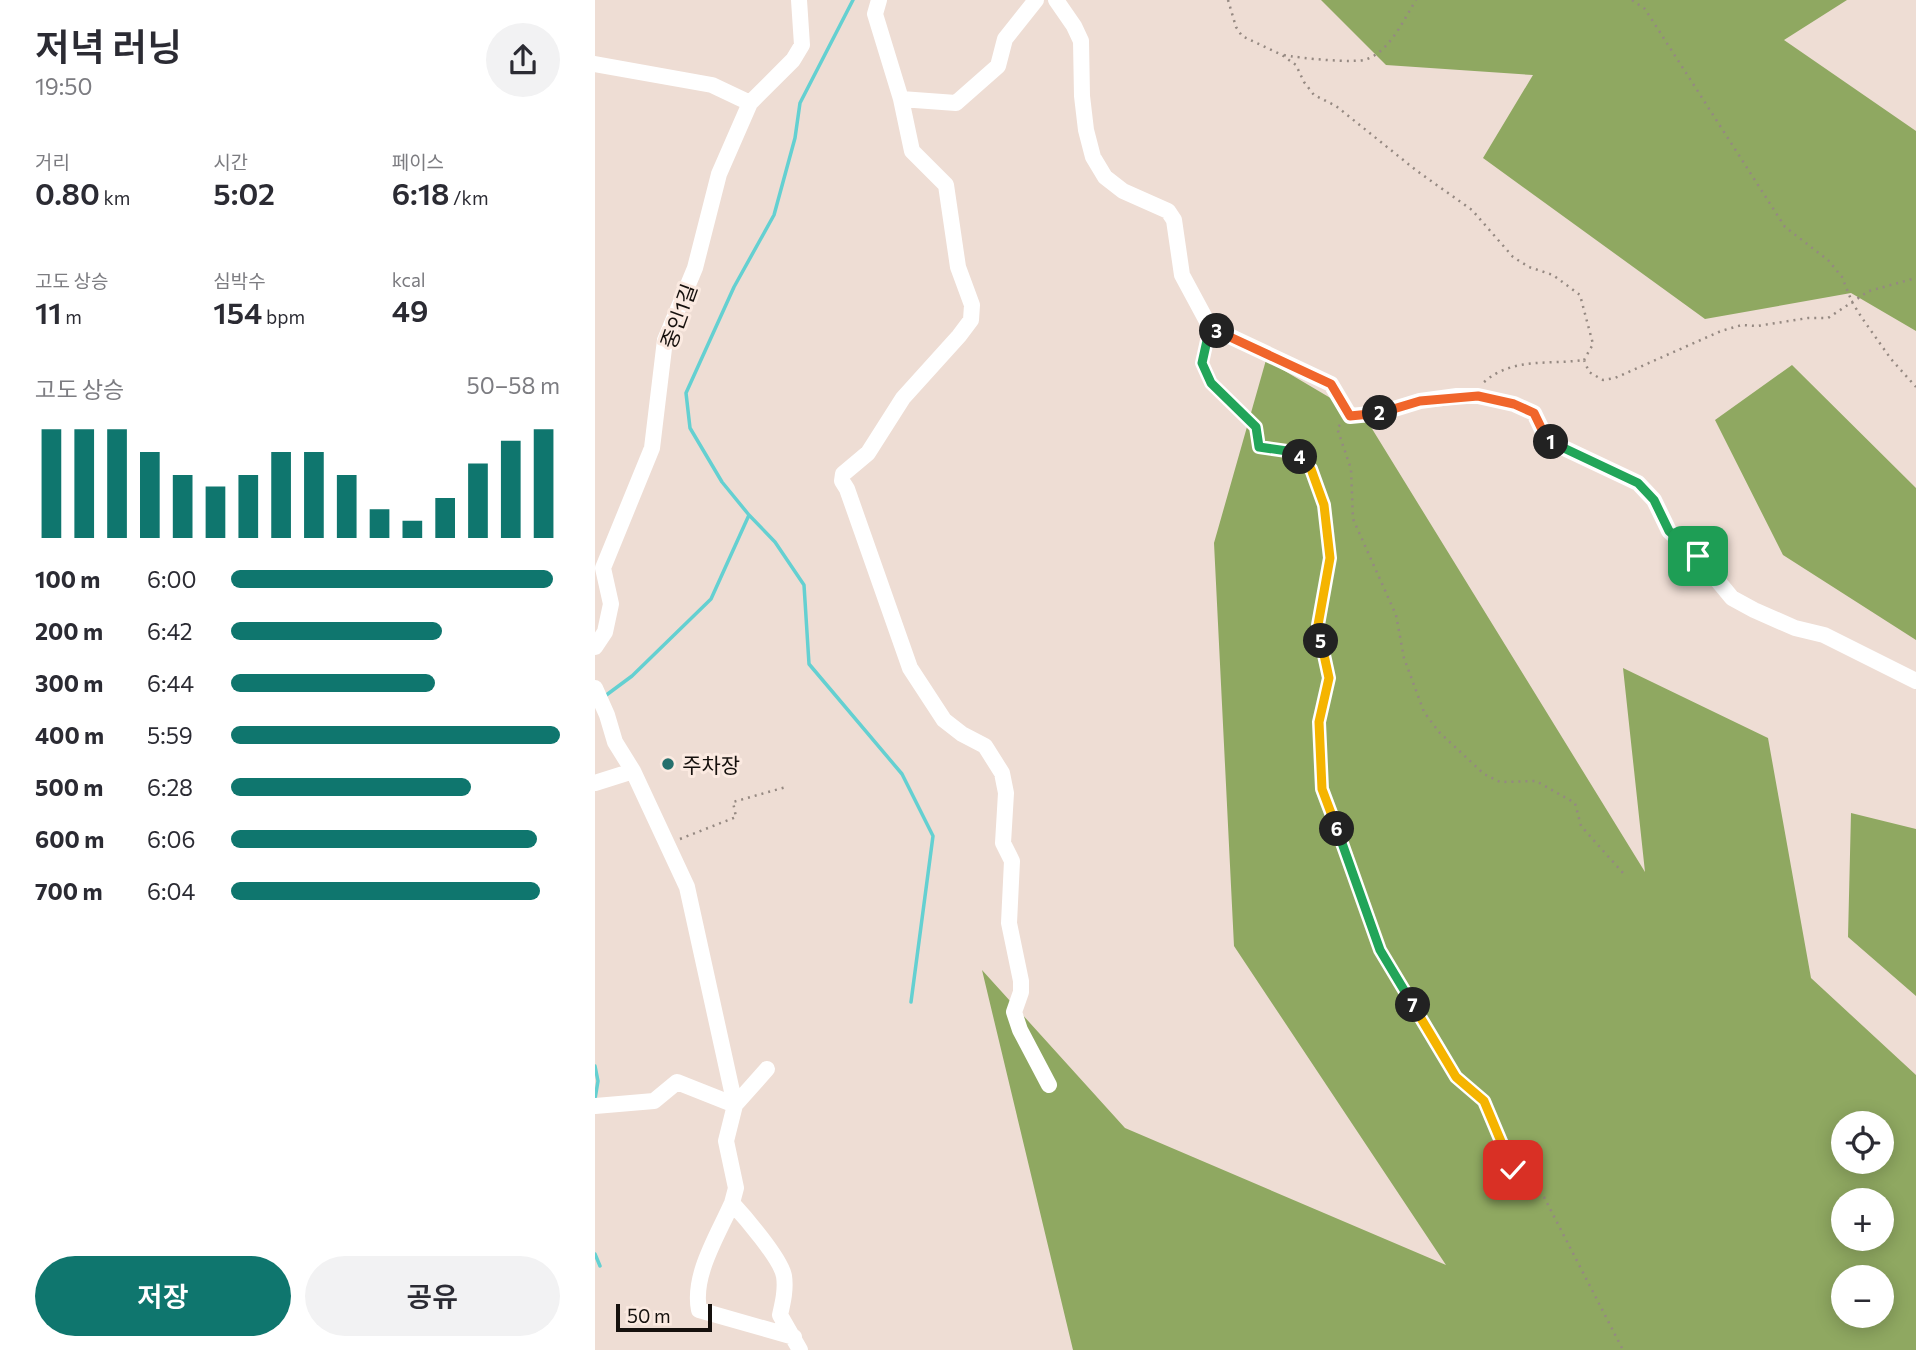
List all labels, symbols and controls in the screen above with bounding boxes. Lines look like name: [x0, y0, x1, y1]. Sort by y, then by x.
text: 저녁 러닝: [35, 22, 182, 69]
button: share: [486, 23, 560, 97]
text: 19:50: [35, 72, 92, 100]
text: 거리: [35, 150, 70, 173]
text: 시간: [213, 150, 248, 173]
text: 페이스: [392, 150, 444, 173]
text: 0.80: [35, 174, 100, 211]
text: 5:02: [213, 174, 275, 211]
text: 6:18: [392, 174, 449, 211]
text: km: [100, 186, 130, 209]
text: /km: [449, 186, 488, 209]
text: kcal: [392, 268, 426, 291]
text: 고도 상승: [35, 269, 109, 292]
text: 심박수: [213, 269, 266, 292]
street label: 중인1길: [655, 280, 701, 352]
text: 49: [392, 291, 428, 328]
text: 11: [35, 293, 62, 330]
text: 154: [213, 293, 262, 330]
text: m: [62, 305, 82, 328]
text: bpm: [262, 305, 305, 328]
pin: 3: [1199, 314, 1235, 348]
text: 3: [1211, 319, 1222, 342]
text: 50–58 m: [467, 371, 560, 399]
text: 고도 상승: [35, 375, 124, 403]
pin: 2: [1363, 396, 1397, 430]
text: 2: [1374, 401, 1385, 424]
pin: 1: [1534, 424, 1569, 460]
text: 1: [1546, 430, 1555, 453]
pin: 4: [1283, 440, 1317, 475]
text: 4: [1294, 445, 1305, 468]
pin: [1668, 526, 1728, 586]
icon: arrive: [1679, 537, 1717, 575]
text: 100 m: [35, 565, 100, 593]
text: 6:00: [147, 565, 196, 593]
text: 200 m: [35, 617, 103, 645]
text: 6:42: [147, 617, 193, 645]
pin: 5: [1303, 624, 1339, 658]
text: 5: [1315, 629, 1326, 652]
text: 300 m: [35, 669, 103, 697]
text: 6:44: [147, 669, 194, 697]
text: 400 m: [35, 721, 104, 749]
text: 5:59: [147, 721, 193, 749]
place label: 주차장: [682, 752, 740, 777]
marker: 주차장: [660, 756, 676, 772]
text: 500 m: [35, 773, 103, 801]
text: 6:28: [147, 773, 193, 801]
pin: 6: [1319, 812, 1355, 846]
text: 6: [1331, 817, 1342, 840]
text: 600 m: [35, 825, 104, 853]
text: 6:06: [147, 825, 195, 853]
text: 700 m: [35, 877, 103, 905]
text: 6:04: [147, 877, 195, 905]
pin: 7: [1395, 988, 1431, 1023]
text: 7: [1407, 993, 1418, 1016]
map controls: [1831, 1111, 1894, 1328]
button: locate: [1831, 1111, 1894, 1174]
pin: [1483, 1140, 1543, 1200]
icon: check: [1494, 1151, 1532, 1189]
button: +: [1831, 1188, 1894, 1251]
button: 저장: [35, 1256, 291, 1336]
button: 공유: [305, 1256, 560, 1336]
button: −: [1831, 1265, 1894, 1328]
scale bar: [616, 1301, 712, 1333]
text: 50 m: [627, 1304, 671, 1327]

